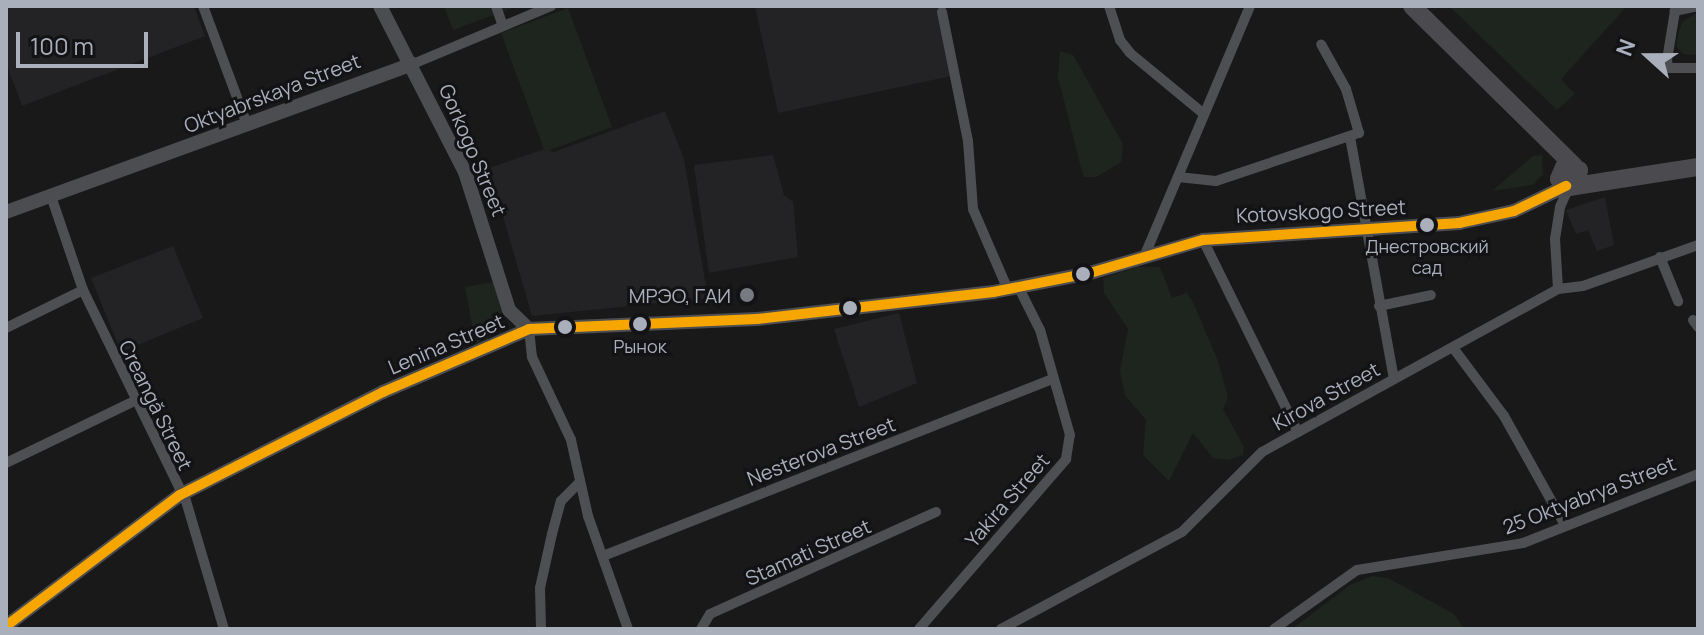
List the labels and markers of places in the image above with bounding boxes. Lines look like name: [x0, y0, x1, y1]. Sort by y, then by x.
marker: Днестровский сад: [1419, 217, 1435, 233]
place label: Днестровский сад: [1365, 236, 1489, 278]
unlabelled marker: [1075, 266, 1091, 282]
place label: МРЭО, ГАИ: [629, 283, 731, 307]
marker: МРЭО, ГАИ: [738, 286, 756, 304]
unlabelled marker: [842, 300, 858, 316]
marker: Рынок: [632, 316, 648, 332]
unlabelled marker: [557, 319, 573, 335]
place label: Рынок: [613, 335, 667, 357]

